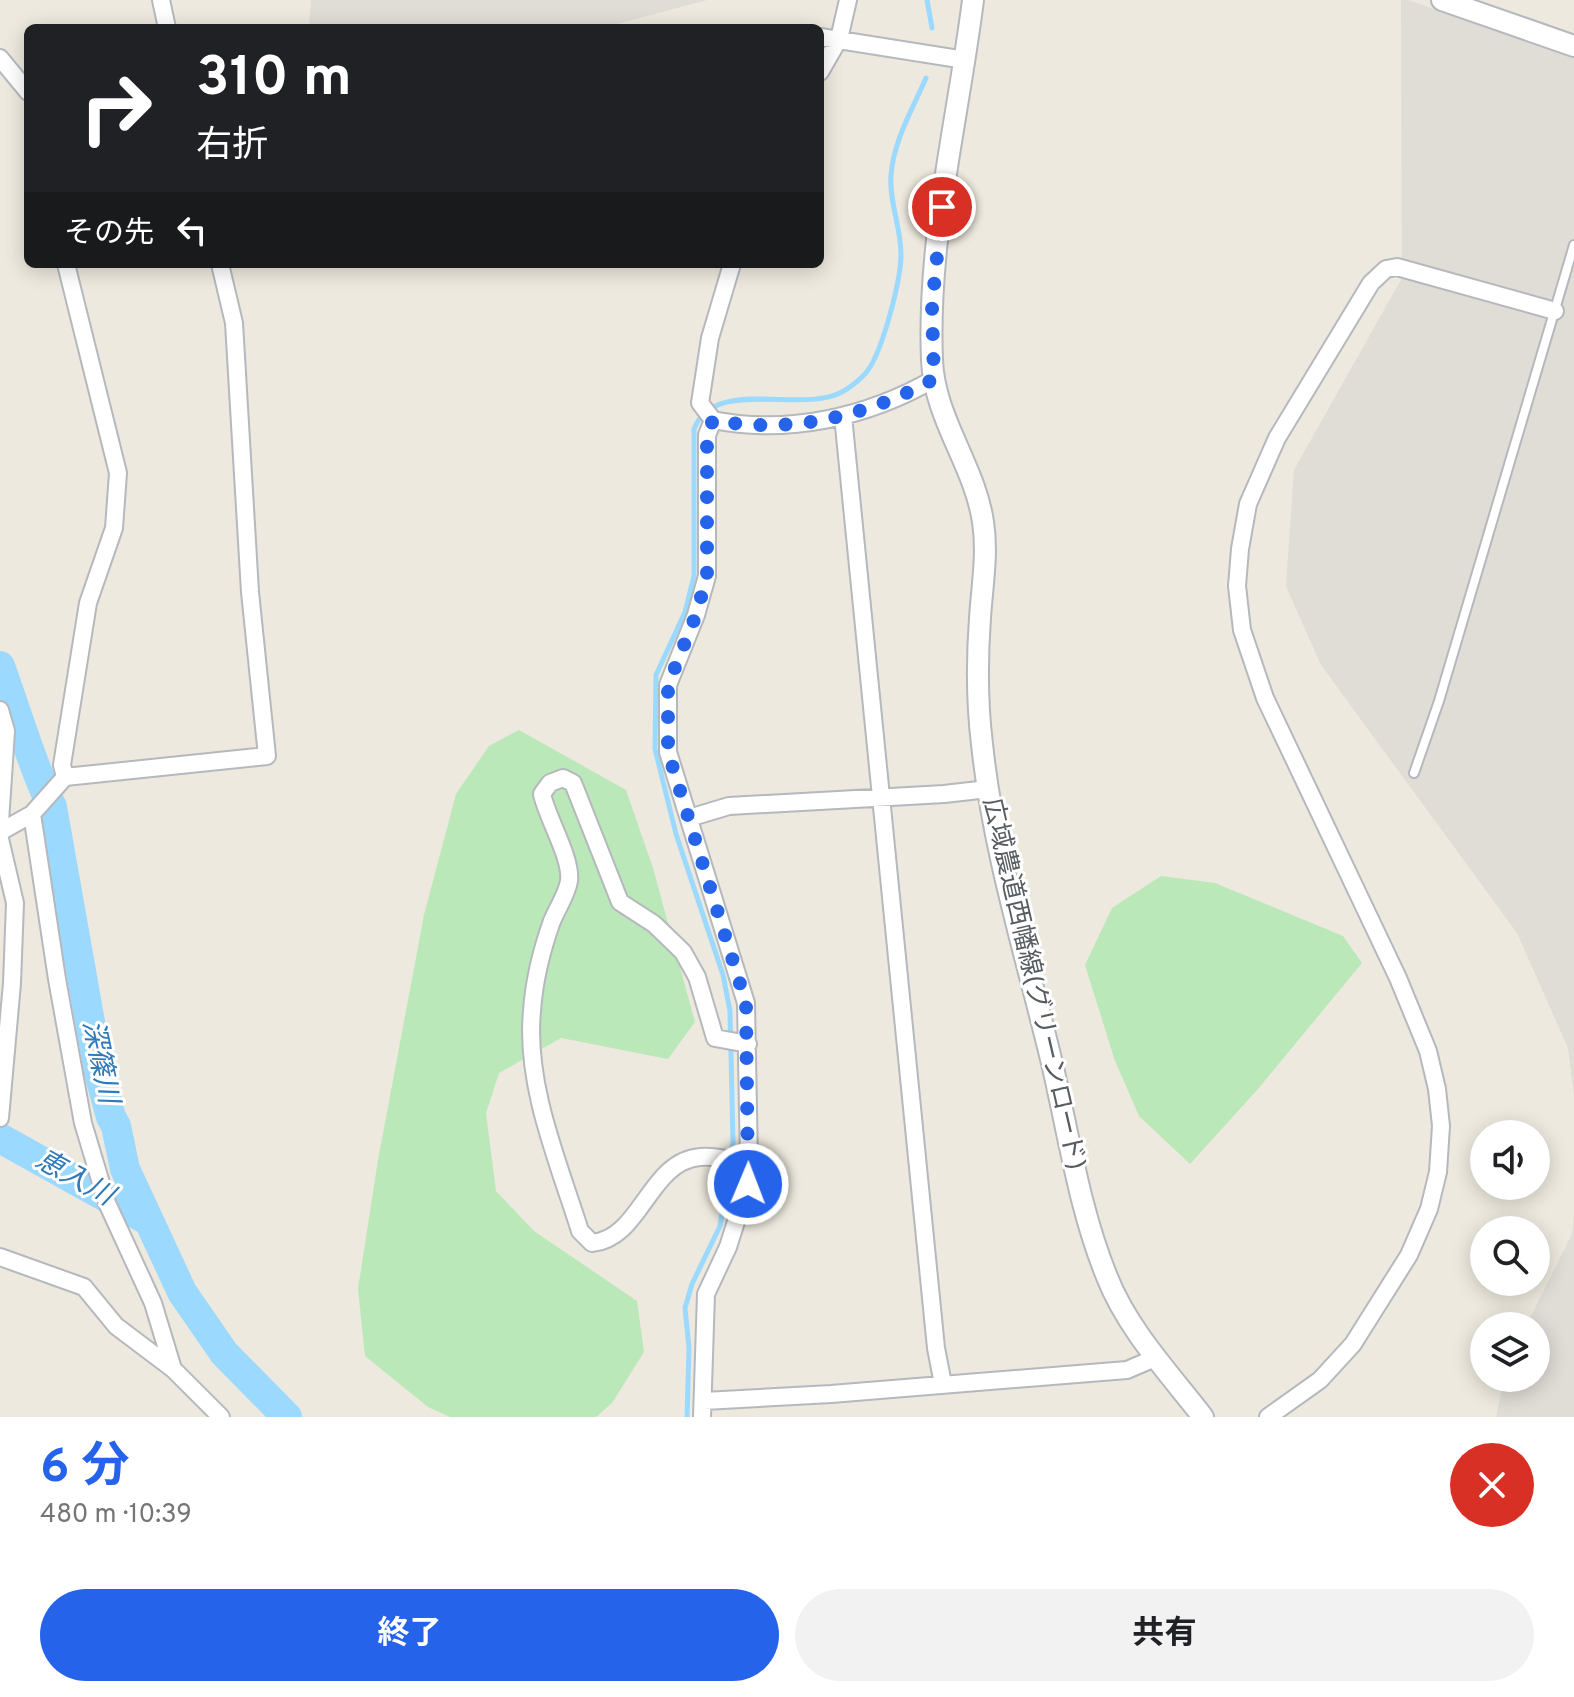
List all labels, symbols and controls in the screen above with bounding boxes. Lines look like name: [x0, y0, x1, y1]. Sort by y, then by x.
text: 310 m: [196, 45, 352, 115]
icon: right: [64, 56, 168, 160]
text: 右折: [196, 124, 268, 170]
pin: [908, 173, 976, 241]
icon: arrive: [920, 185, 964, 229]
icon: left: [170, 208, 214, 252]
text: その先: [64, 216, 154, 253]
street label: 広域農道西幡線(グリーンロード): [974, 795, 1092, 1173]
water label: 深篠川: [73, 1017, 126, 1110]
map controls: [1470, 1120, 1550, 1392]
button: sound: [1470, 1120, 1550, 1200]
position arrow: [706, 1142, 790, 1226]
water label: 恵入川: [29, 1143, 122, 1217]
button: search: [1470, 1216, 1550, 1296]
button: layers: [1470, 1312, 1550, 1392]
text: 6 分: [40, 1439, 130, 1499]
button: close: [1450, 1443, 1534, 1527]
text: 480 m · 10:39: [40, 1499, 192, 1532]
button: 終了: [40, 1589, 779, 1681]
button: 共有: [795, 1589, 1534, 1681]

